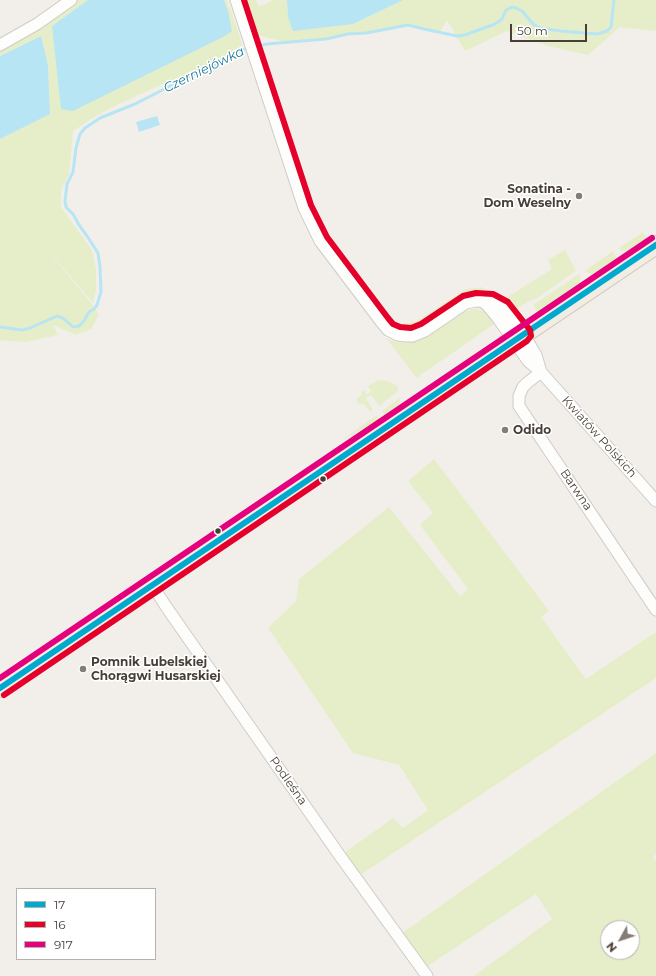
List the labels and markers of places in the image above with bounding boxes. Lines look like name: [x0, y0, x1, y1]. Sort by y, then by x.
place label: Sonatina - Dom Weselny: [483, 182, 571, 210]
marker: Sonatina - Dom Weselny: [574, 191, 584, 201]
place label: Odido: [513, 423, 551, 437]
marker: Odido: [500, 425, 510, 435]
unlabelled marker: [318, 474, 328, 484]
unlabelled marker: [213, 526, 223, 536]
place label: Pomnik Lubelskiej Chorągwi Husarskiej: [91, 655, 221, 683]
marker: Pomnik Lubelskiej Chorągwi Husarskiej: [78, 664, 88, 674]

